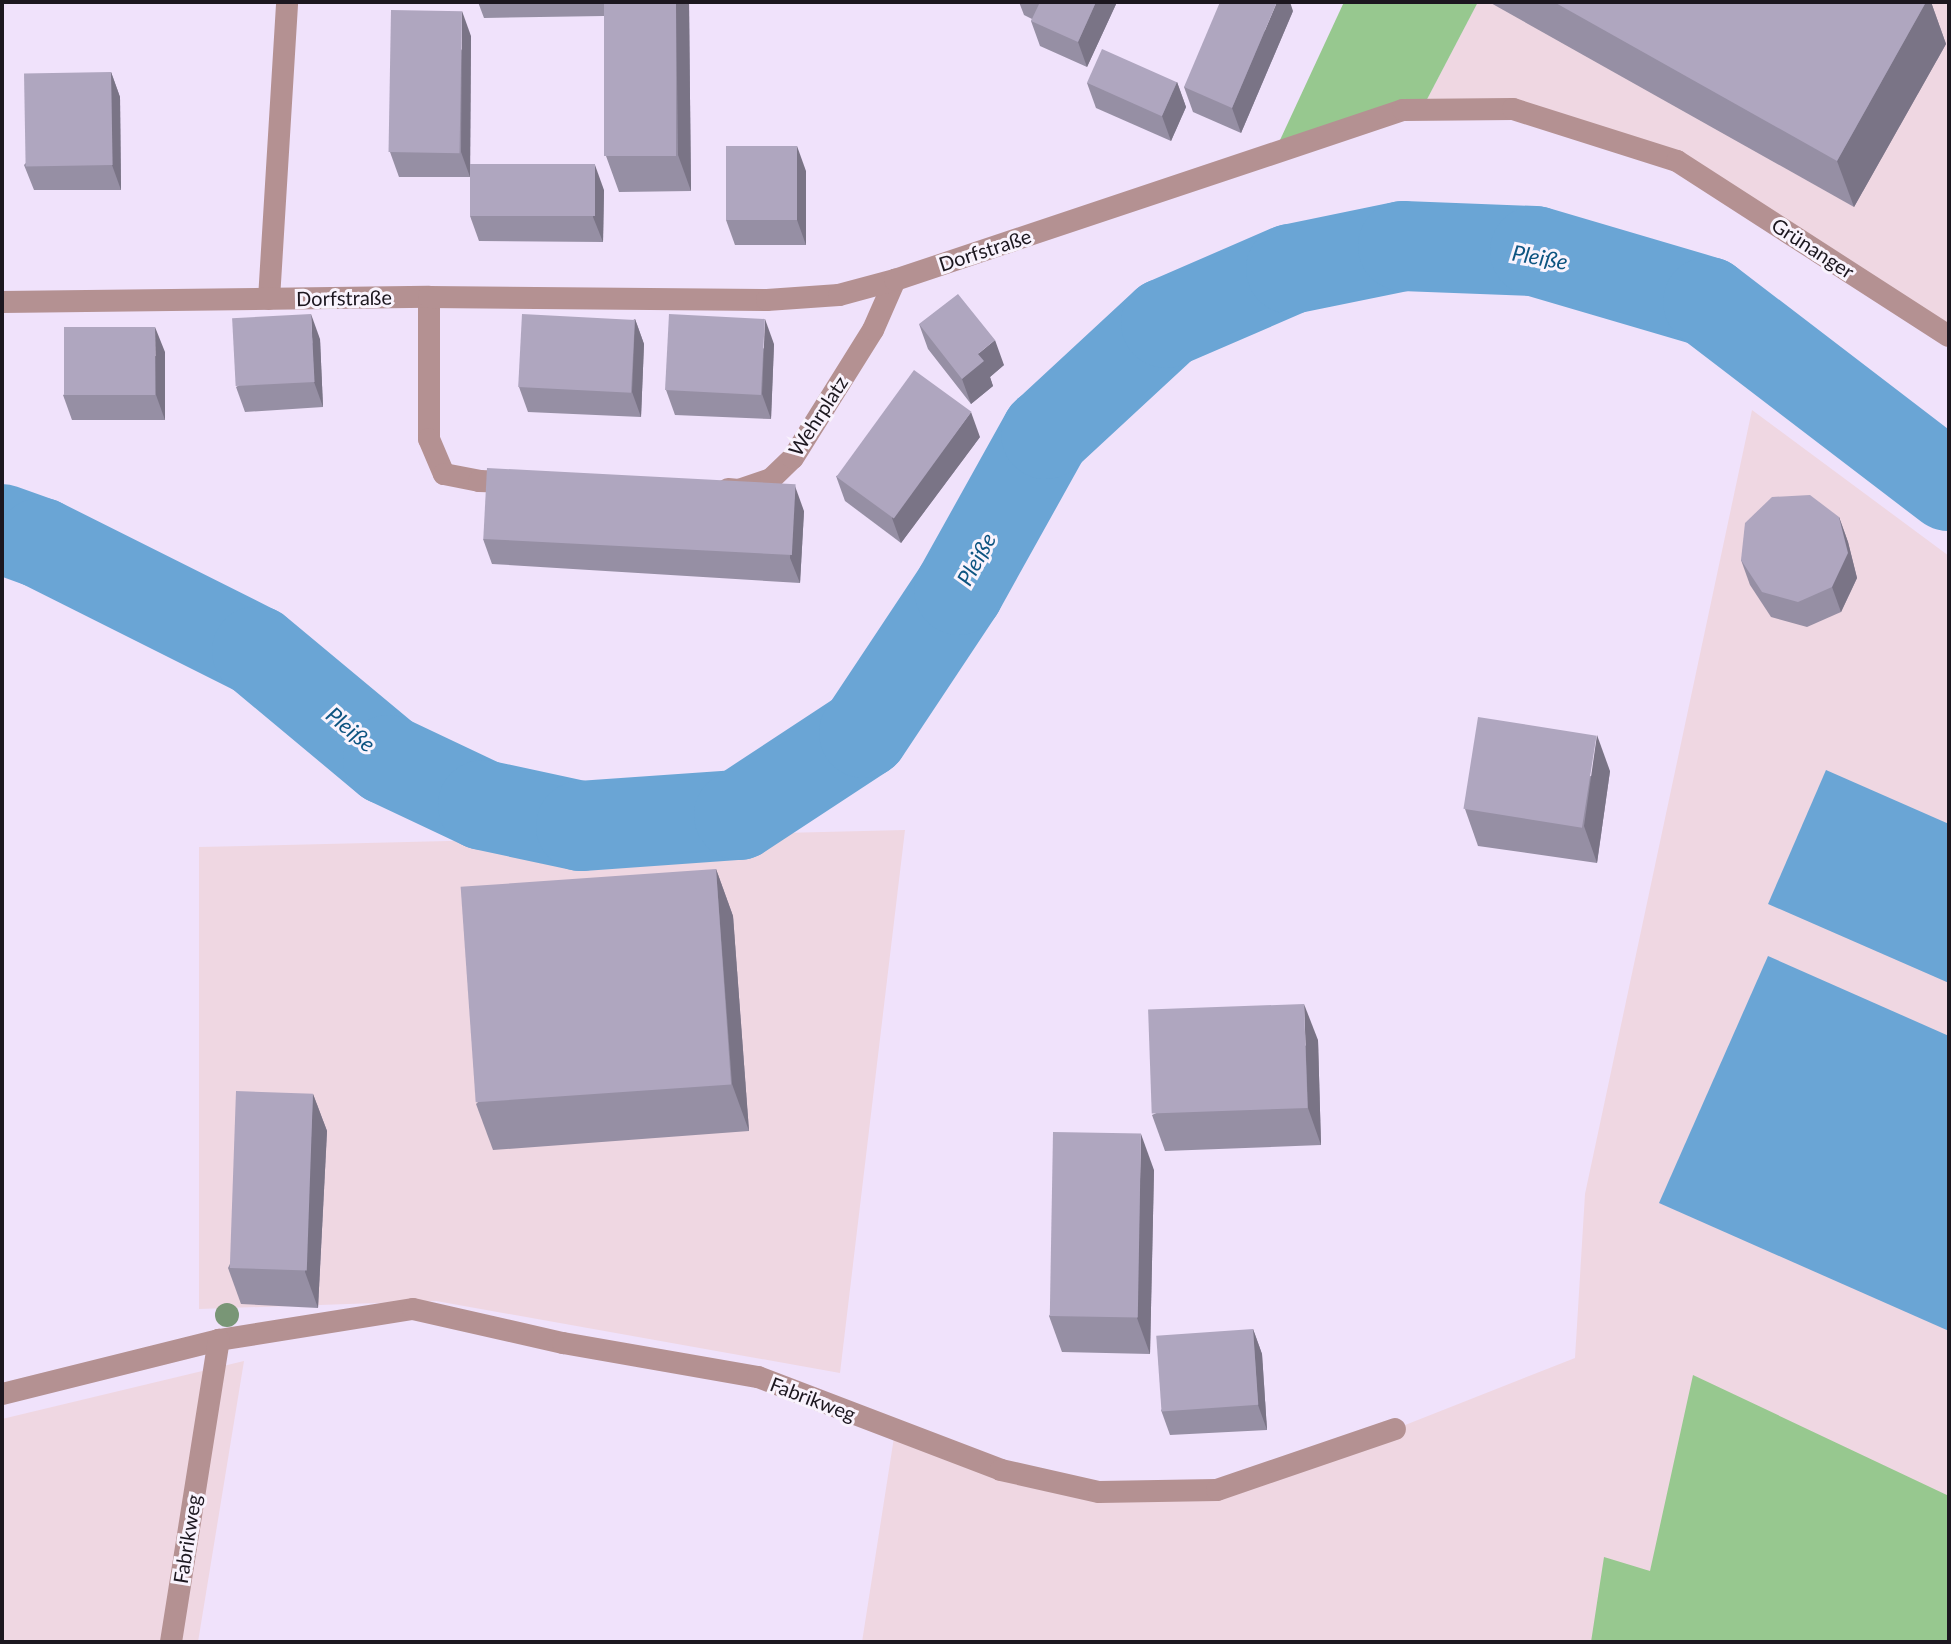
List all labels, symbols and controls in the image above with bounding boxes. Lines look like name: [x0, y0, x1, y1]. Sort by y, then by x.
street label: Grünanger: [1767, 213, 1859, 283]
street label: Dorfstraße: [936, 224, 1034, 276]
water label: Pleiße: [1510, 239, 1570, 275]
street label: Dorfstraße: [296, 285, 392, 311]
street label: Wehrplatz: [783, 372, 853, 460]
water label: Pleiße: [951, 528, 1001, 590]
water label: Pleiße: [321, 701, 381, 757]
street label: Fabrikweg: [767, 1372, 859, 1426]
street label: Fabrikweg: [168, 1493, 206, 1585]

